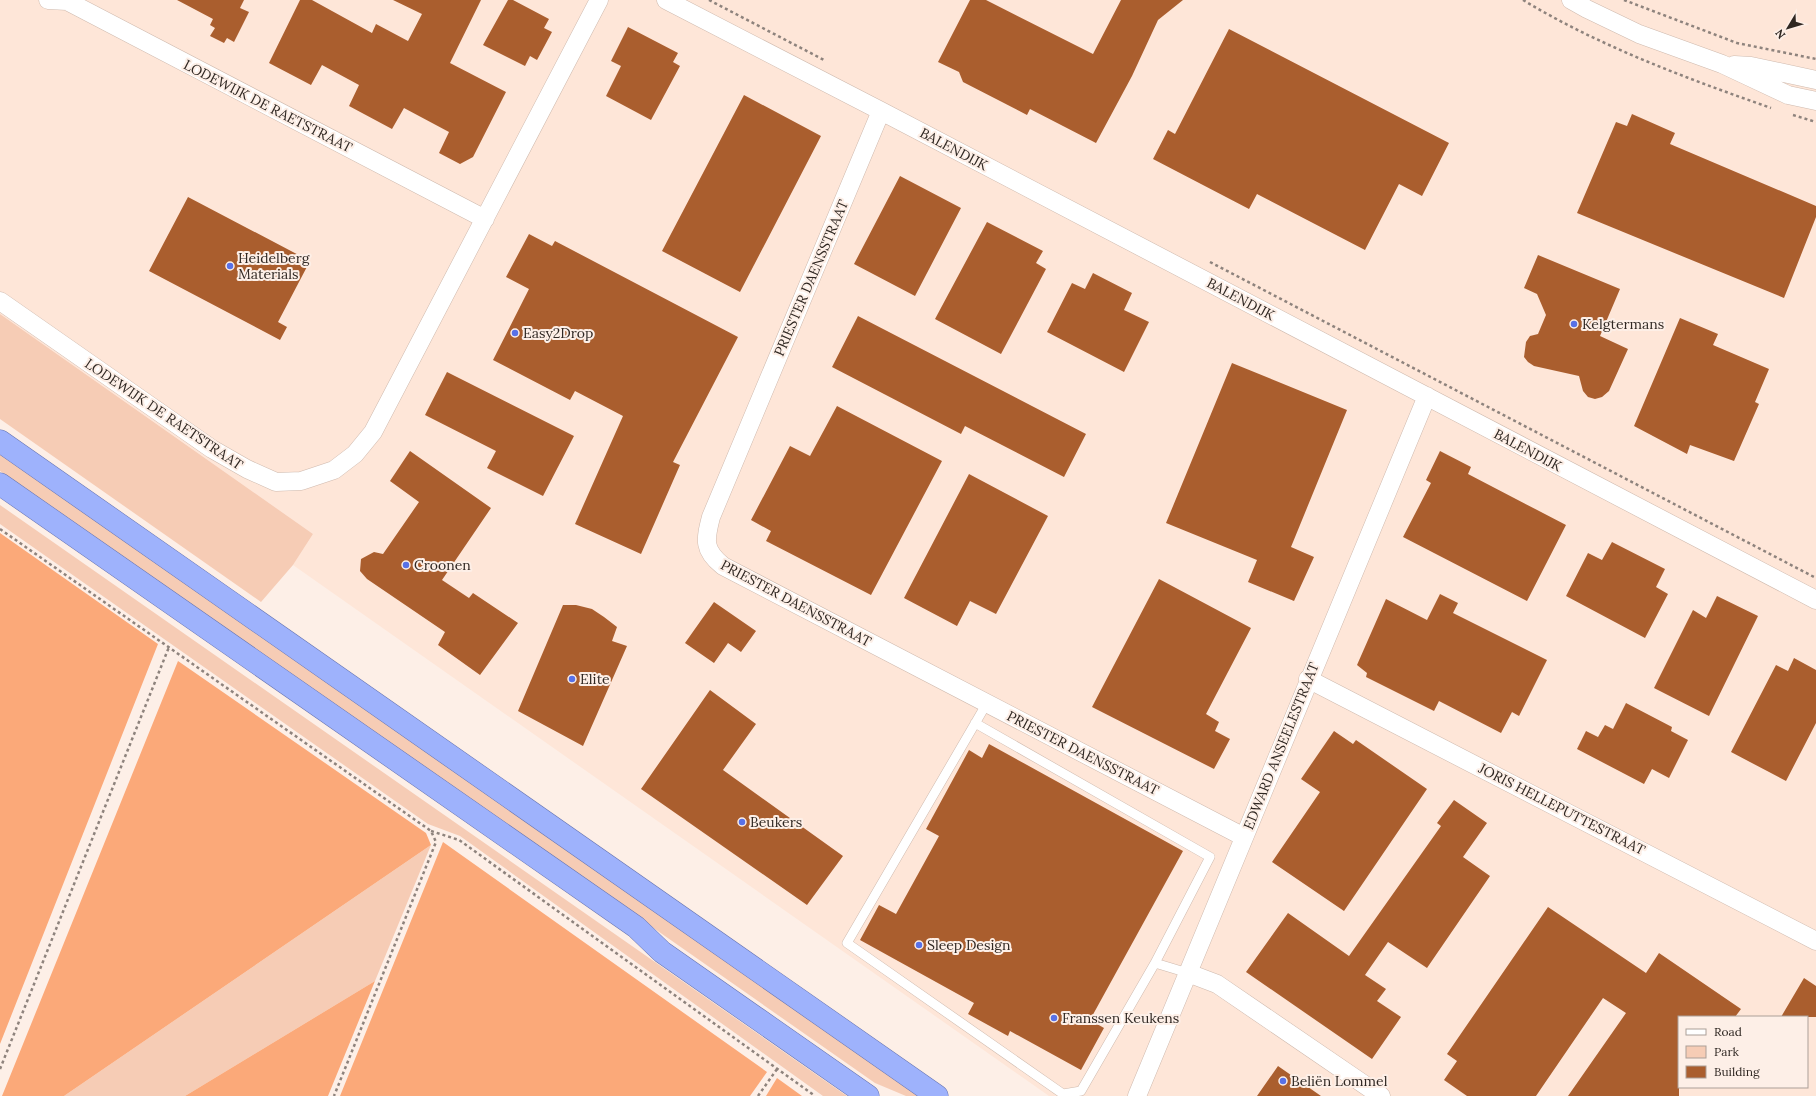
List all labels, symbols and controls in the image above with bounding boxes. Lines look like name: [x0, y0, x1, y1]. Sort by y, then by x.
north arrow: [1768, 8, 1808, 48]
text: N: [1772, 26, 1788, 42]
street label: LODEWIJK DE RAETSTRAAT: [181, 56, 355, 156]
street label: BALENDIJK: [917, 124, 991, 175]
street label: PRIESTER DAENSSTRAAT: [770, 197, 852, 359]
place label: Heidelberg Materials: [238, 249, 310, 283]
marker: Heidelberg Materials: [225, 261, 235, 271]
street label: BALENDIJK: [1204, 274, 1278, 325]
place label: Kelgtermans: [1582, 315, 1664, 333]
marker: Kelgtermans: [1569, 319, 1579, 329]
place label: Easy2Drop: [523, 324, 593, 342]
marker: Easy2Drop: [510, 328, 520, 338]
street label: LODEWIJK DE RAETSTRAAT: [82, 354, 246, 474]
street label: BALENDIJK: [1491, 425, 1565, 476]
place label: Croonen: [414, 556, 471, 574]
street label: PRIESTER DAENSSTRAAT: [718, 556, 874, 650]
marker: Croonen: [401, 560, 411, 570]
street label: EDWARD ANSEELESTRAAT: [1239, 660, 1323, 832]
place label: Elite: [580, 670, 610, 688]
marker: Elite: [567, 674, 577, 684]
street label: PRIESTER DAENSSTRAAT: [1004, 707, 1162, 799]
street label: JORIS HELLEPUTTESTRAAT: [1475, 759, 1648, 859]
place label: Beukers: [750, 813, 802, 831]
marker: Beukers: [737, 817, 747, 827]
place label: Sleep Design: [927, 936, 1011, 954]
marker: Sleep Design: [914, 940, 924, 950]
place label: Franssen Keukens: [1062, 1009, 1179, 1027]
marker: Franssen Keukens: [1049, 1013, 1059, 1023]
legend: [1678, 1016, 1808, 1088]
text: Road: [1714, 1024, 1742, 1039]
text: Park: [1714, 1044, 1740, 1059]
text: Building: [1714, 1064, 1760, 1079]
place label: Beliën Lommel: [1291, 1072, 1388, 1090]
marker: Beliën Lommel: [1278, 1076, 1288, 1086]

